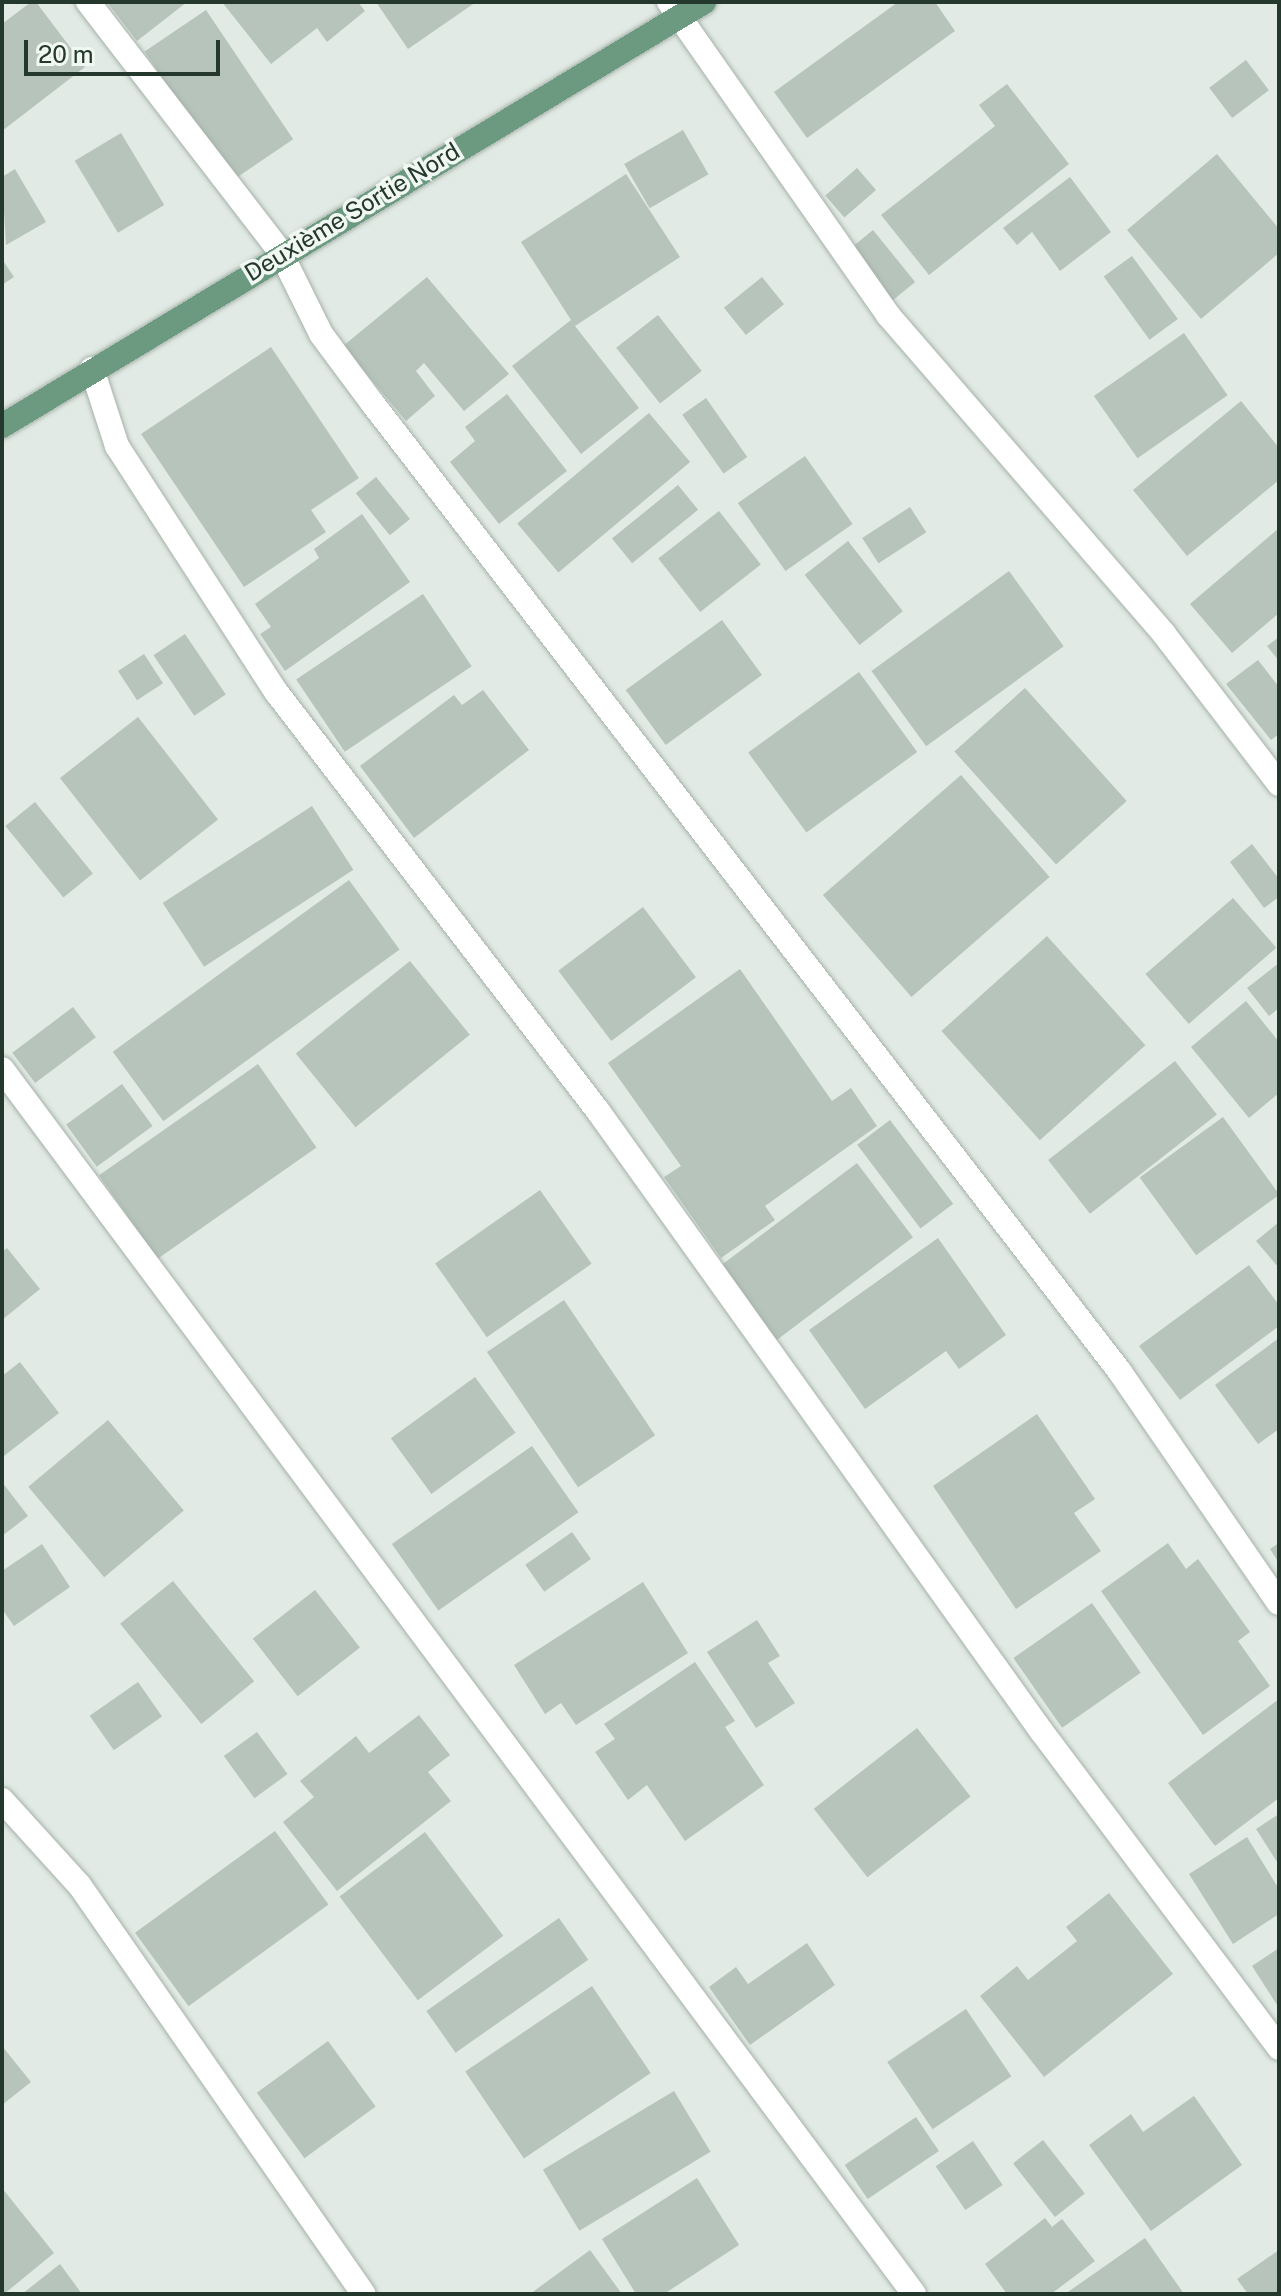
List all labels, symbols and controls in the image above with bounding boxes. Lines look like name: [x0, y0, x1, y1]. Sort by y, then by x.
scale bar: [28, 24, 224, 74]
text: 20 m: [38, 40, 94, 68]
street label: Deuxième Sortie Nord: [239, 136, 465, 288]

